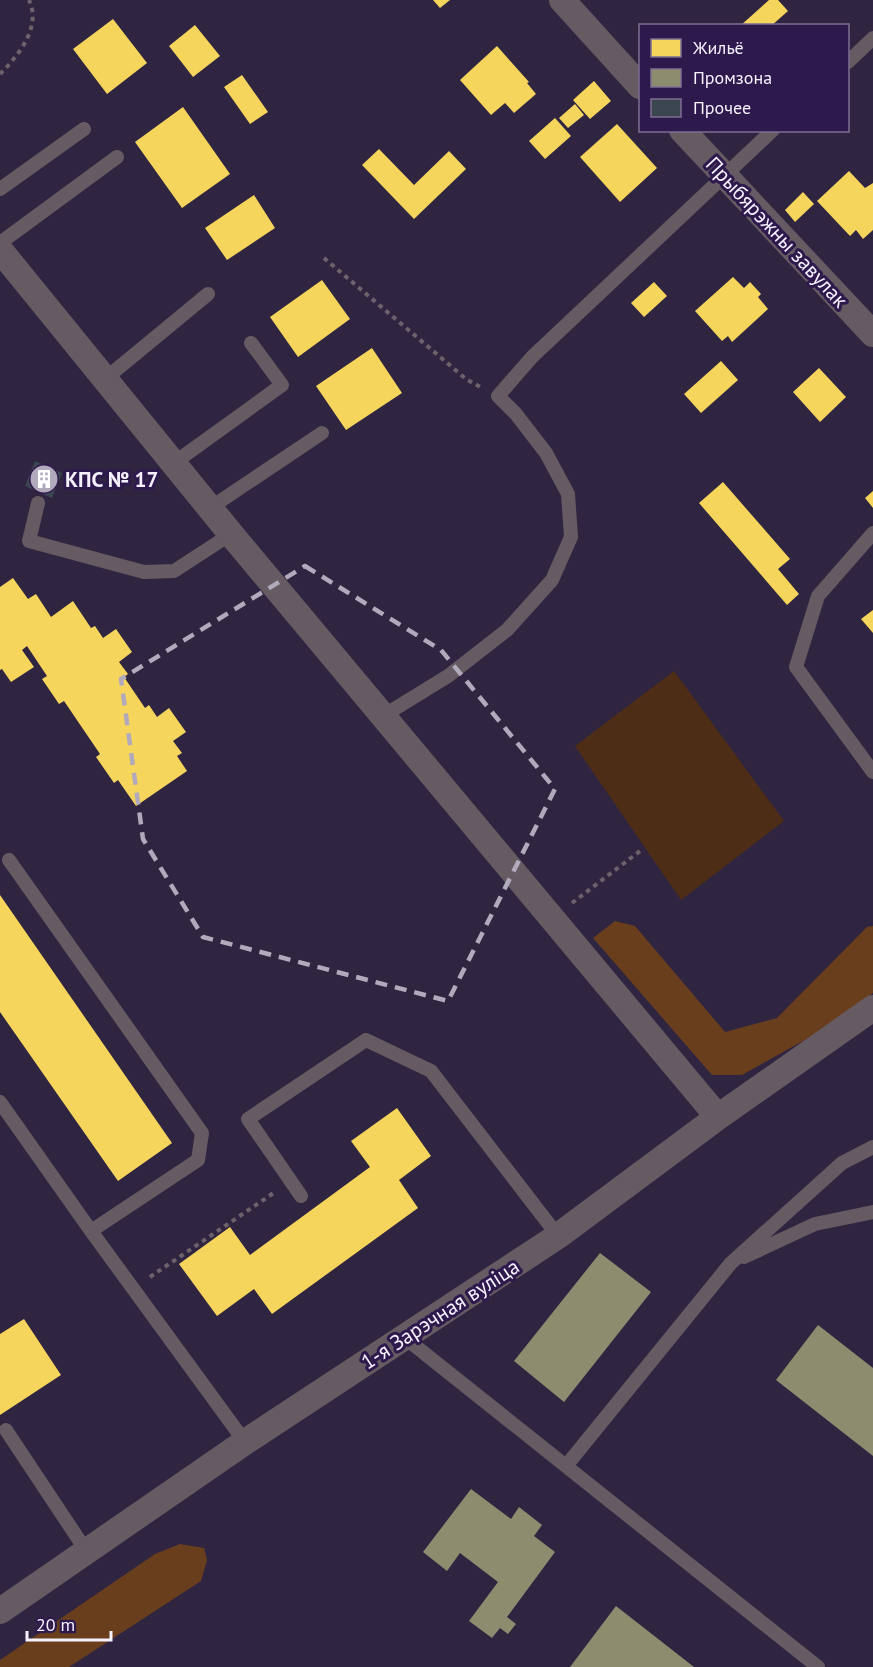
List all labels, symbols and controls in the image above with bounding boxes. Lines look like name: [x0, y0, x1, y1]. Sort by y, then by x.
legend: [639, 24, 849, 132]
text: Жильё: [692, 36, 744, 59]
text: Промзона: [693, 66, 772, 89]
text: Прочее: [693, 96, 751, 119]
street label: Прыбярэжны завулак: [700, 151, 854, 313]
building icon: КПС № 17: [28, 463, 60, 495]
place label: КПС № 17: [65, 466, 158, 493]
street label: 1-я Зарэчная вуліца: [356, 1253, 524, 1375]
scale bar: [27, 1604, 111, 1642]
text: 20 m: [36, 1613, 75, 1636]

